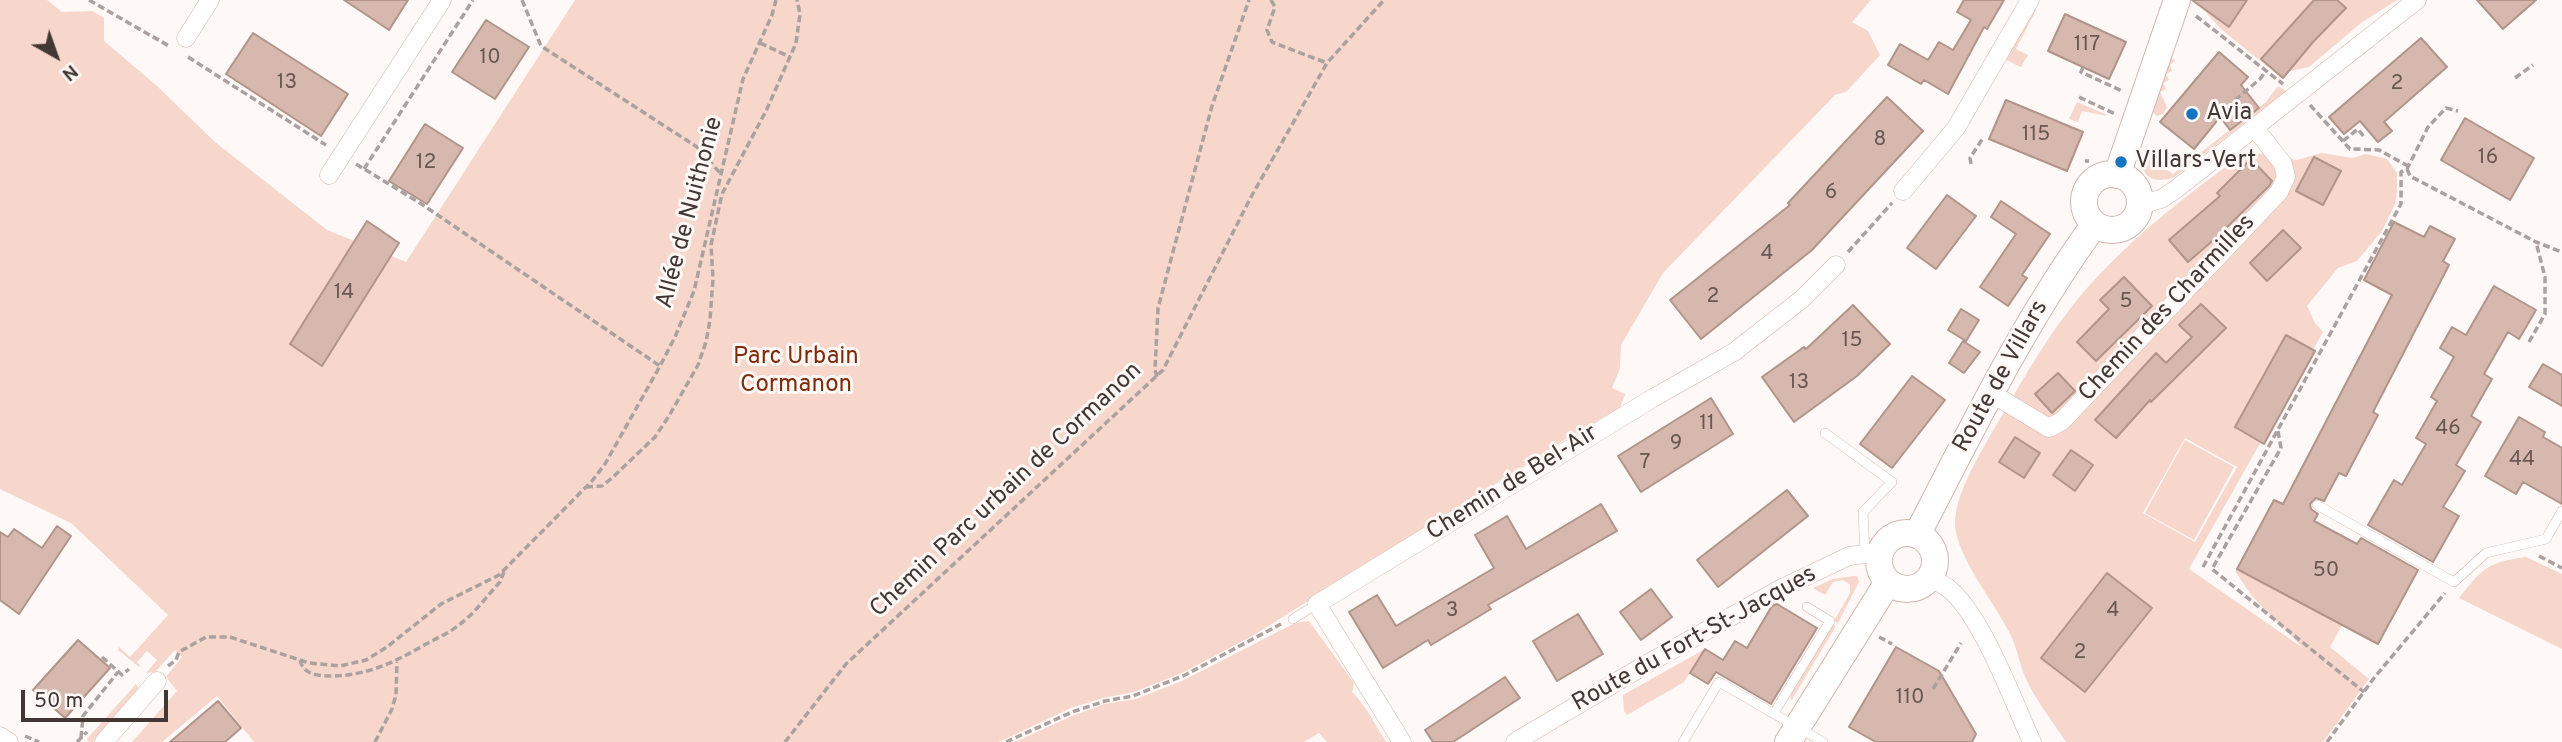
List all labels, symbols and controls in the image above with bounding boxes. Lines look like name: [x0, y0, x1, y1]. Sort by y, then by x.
north arrow: [21, 21, 91, 91]
house number: 117: [2074, 33, 2100, 59]
house number: 10: [479, 46, 501, 72]
text: N: [57, 59, 82, 86]
house number: 13: [277, 71, 297, 97]
house number: 2: [2391, 72, 2403, 98]
place label: Avia: [2206, 100, 2252, 128]
marker: Avia: [2184, 106, 2200, 122]
street label: Allée de Nuithonie: [652, 114, 730, 312]
house number: 115: [2022, 123, 2050, 149]
house number: 8: [1874, 128, 1886, 154]
house number: 16: [2478, 146, 2498, 172]
place label: Villars-Vert: [2135, 148, 2256, 176]
house number: 12: [416, 151, 436, 177]
marker: Villars-Vert: [2113, 154, 2129, 170]
house number: 6: [1825, 181, 1837, 207]
street label: Chemin des Charmilles: [2074, 209, 2262, 409]
house number: 4: [1760, 242, 1774, 268]
house number: 14: [334, 281, 354, 307]
house number: 2: [1707, 285, 1719, 311]
house number: 5: [2119, 290, 2133, 316]
street label: Route de Villars: [1948, 296, 2056, 458]
house number: 15: [1842, 329, 1862, 355]
park label: Parc Urbain Cormanon: [733, 344, 859, 400]
street label: Chemin Parc urbain de Cormanon: [865, 357, 1149, 625]
house number: 13: [1789, 371, 1809, 397]
house number: 11: [1699, 412, 1715, 438]
house number: 46: [2435, 417, 2461, 443]
street label: Chemin de Bel-Air: [1422, 420, 1604, 548]
house number: 9: [1670, 432, 1682, 458]
house number: 44: [2509, 448, 2535, 474]
house number: 7: [1640, 451, 1650, 477]
house number: 50: [2313, 559, 2339, 585]
street label: Route du Fort-St-Jacques: [1568, 561, 1822, 719]
house number: 3: [1446, 599, 1458, 625]
house number: 4: [2106, 599, 2120, 625]
house number: 2: [2074, 641, 2086, 667]
scale bar: [24, 676, 172, 720]
house number: 110: [1895, 686, 1925, 712]
text: 50 m: [34, 688, 83, 715]

